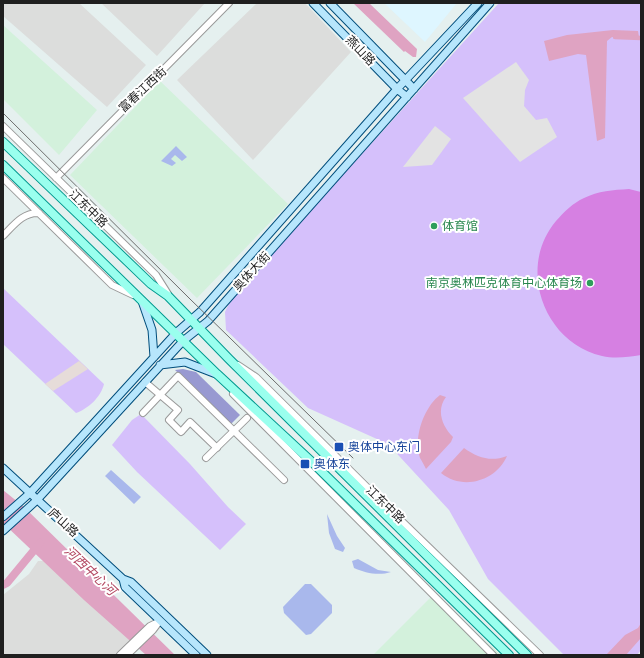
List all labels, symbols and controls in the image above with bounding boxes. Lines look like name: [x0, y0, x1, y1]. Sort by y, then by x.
street label: 燕山路: [341, 32, 379, 70]
street label: 富春江西街: [115, 63, 171, 117]
street label: 江东中路: [65, 186, 111, 232]
place label: 体育馆: [442, 218, 478, 235]
marker: 体育馆: [429, 221, 439, 231]
street label: 奥体大街: [230, 248, 274, 296]
place label: 南京奥林匹克体育中心体育场: [426, 275, 582, 292]
marker: 南京奥林匹克体育中心体育场: [585, 278, 595, 288]
place label: 奥体中心东门: [348, 439, 420, 456]
marker: 奥体中心东门: [333, 441, 345, 453]
place label: 奥体东: [314, 456, 350, 473]
marker: 奥体东: [299, 458, 311, 470]
street label: 江东中路: [362, 482, 408, 528]
street label: 庐山路: [44, 505, 82, 541]
water label: 河西中心河: [60, 542, 122, 602]

